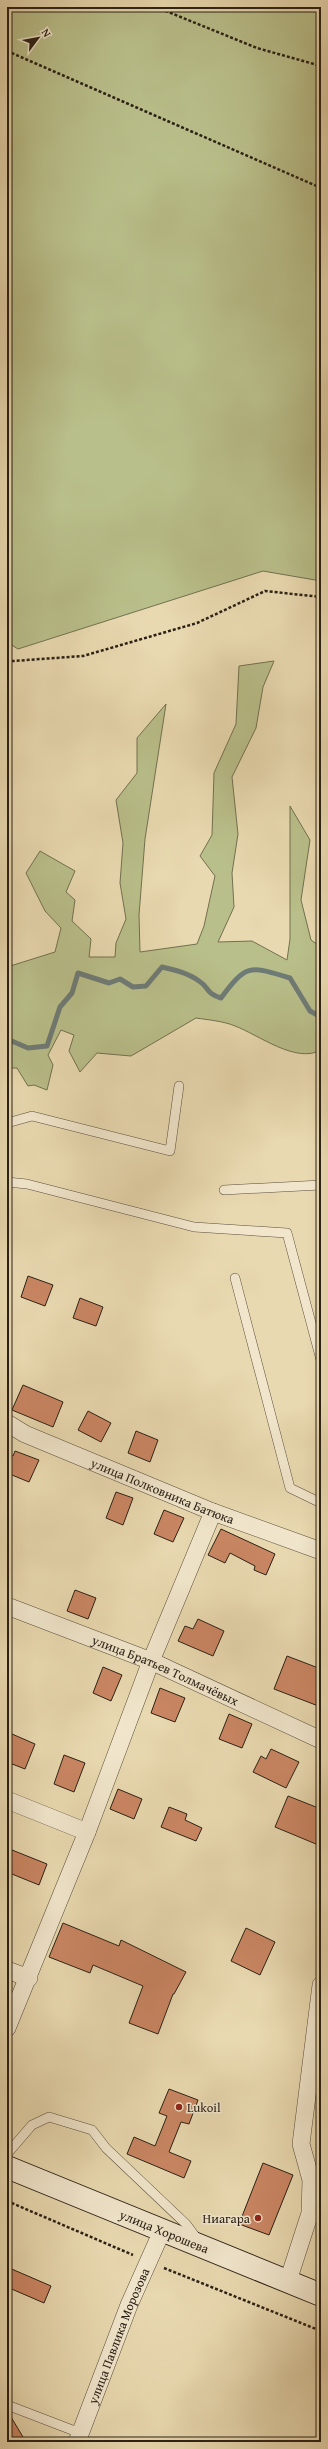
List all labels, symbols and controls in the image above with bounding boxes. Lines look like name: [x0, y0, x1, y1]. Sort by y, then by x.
north arrow: [18, 18, 58, 58]
text: N: [38, 25, 56, 41]
street label: улица Полковника Батюка: [87, 1453, 238, 1529]
street label: улица Братьев Толмачёвых: [88, 1630, 242, 1711]
place label: Lukoil: [187, 2098, 221, 2117]
marker: Lukoil: [174, 2102, 184, 2112]
street label: улица Хорошева: [116, 2205, 212, 2259]
place label: Ниагара: [203, 2209, 251, 2228]
marker: Ниагара: [253, 2213, 263, 2223]
street label: улица Павлика Морозова: [83, 2264, 155, 2408]

